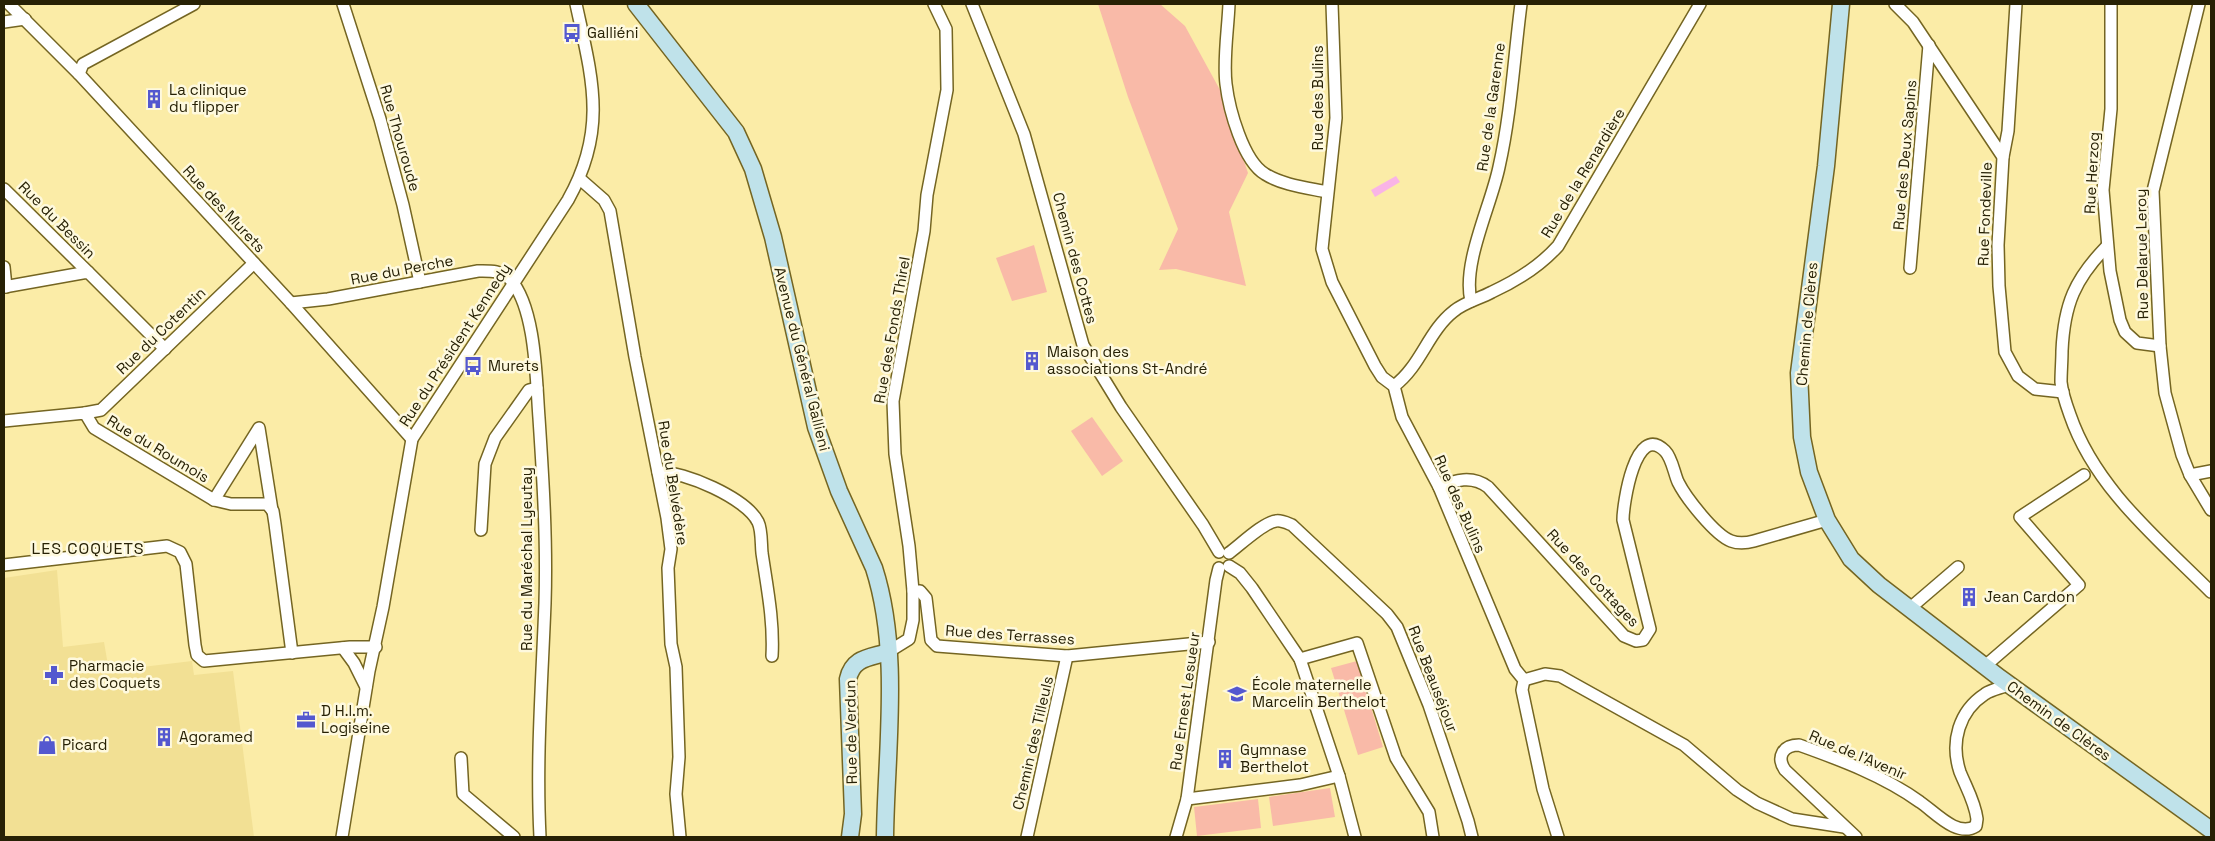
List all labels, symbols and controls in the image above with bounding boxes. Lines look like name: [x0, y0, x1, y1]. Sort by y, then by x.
bus stop icon: Galliéni: [561, 22, 583, 44]
place label: Galliéni: [587, 23, 638, 42]
street label: Rue de la Garenne: [1472, 41, 1509, 173]
street label: Rue des Bulins: [1308, 45, 1327, 151]
street label: Rue des Deux Sapins: [1888, 79, 1921, 231]
place label: La clinique du flipper: [169, 80, 247, 116]
street label: Rue Thouroude: [376, 82, 425, 193]
building icon: La clinique du flipper: [143, 88, 165, 110]
street label: Rue de la Renardière: [1536, 104, 1629, 241]
street label: Rue Herzog: [2080, 131, 2103, 215]
street label: Rue des Murets: [179, 161, 270, 256]
street label: Rue Fondeville: [1973, 162, 1996, 266]
street label: Rue du Bessin: [15, 177, 100, 262]
street label: Rue Delarue Leroy: [2131, 188, 2152, 320]
street label: Chemin des Cottes: [1049, 190, 1102, 326]
street label: Rue du Perche: [349, 250, 455, 289]
street label: Rue des Fonds Thirel: [869, 255, 914, 405]
street label: Rue du Président Kennedy: [395, 259, 515, 430]
street label: Chemin de Clères: [1792, 261, 1821, 387]
street label: Avenue du Général Gallieni: [770, 265, 835, 453]
street label: Rue du Cotentin: [112, 283, 209, 378]
place label: Maison des associations St-André: [1047, 342, 1207, 378]
building icon: Maison des associations St-André: [1021, 350, 1043, 372]
bus stop icon: Murets: [462, 355, 484, 377]
place label: Murets: [488, 356, 539, 375]
street label: Rue du Roumois: [104, 411, 213, 487]
street label: Rue du Belvédère: [654, 419, 693, 547]
street label: Rue des Bulins: [1430, 452, 1491, 556]
street label: Rue du Maréchal Lyeutay: [517, 467, 536, 651]
street label: Rue des Cottages: [1543, 525, 1644, 631]
district label: LES COQUETS: [32, 538, 144, 559]
building icon: Jean Cardon: [1958, 586, 1980, 608]
place label: Jean Cardon: [1984, 587, 2075, 606]
street label: Rue des Terrasses: [945, 620, 1075, 649]
street label: Rue Beauséjour: [1404, 623, 1463, 735]
street label: Rue Ernest Lesueur: [1165, 630, 1204, 772]
place label: Pharmacie des Coquets: [69, 656, 161, 692]
pharmacy icon: Pharmacie des Coquets: [43, 664, 65, 686]
street label: Chemin des Tilleuls: [1008, 674, 1057, 812]
place label: École maternelle Marcelin Berthelot: [1252, 675, 1386, 711]
street label: Chemin de Clères: [2004, 676, 2115, 765]
street label: Rue de Verdun: [840, 680, 861, 784]
school or university icon: École maternelle Marcelin Berthelot: [1226, 683, 1248, 705]
place label: D H.l.m. Logiseine: [321, 701, 390, 737]
office icon: D H.l.m. Logiseine: [295, 709, 317, 731]
street label: Rue de l'Avenir: [1806, 725, 1910, 784]
building icon: Agoramed: [153, 726, 175, 748]
place label: Agoramed: [179, 727, 253, 746]
shop icon: Picard: [36, 734, 58, 756]
place label: Picard: [62, 735, 107, 754]
place label: Gymnase Berthelot: [1240, 740, 1309, 776]
building icon: Gymnase Berthelot: [1214, 748, 1236, 770]

